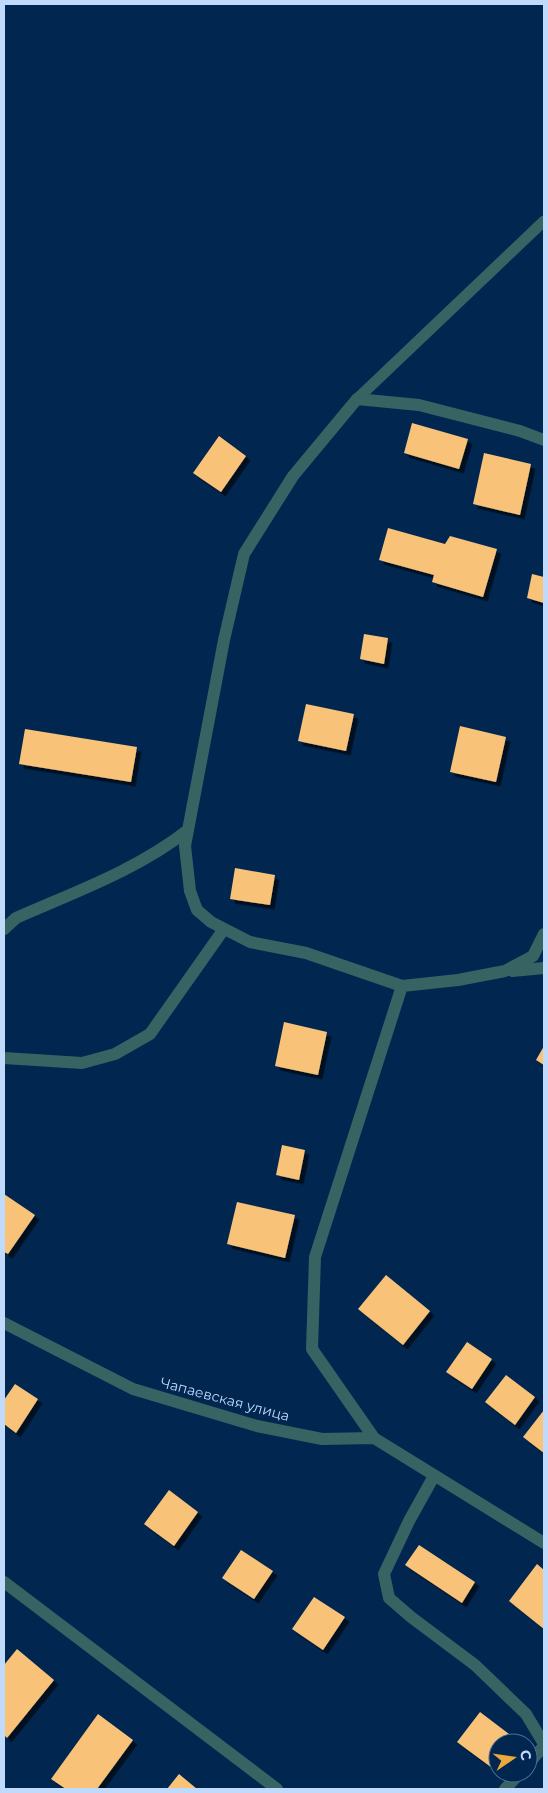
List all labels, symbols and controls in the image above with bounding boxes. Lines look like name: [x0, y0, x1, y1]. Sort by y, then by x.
street label: Чапаевская улица: [159, 1373, 291, 1425]
north arrow: [488, 1733, 538, 1783]
text: С: [516, 1748, 536, 1762]

